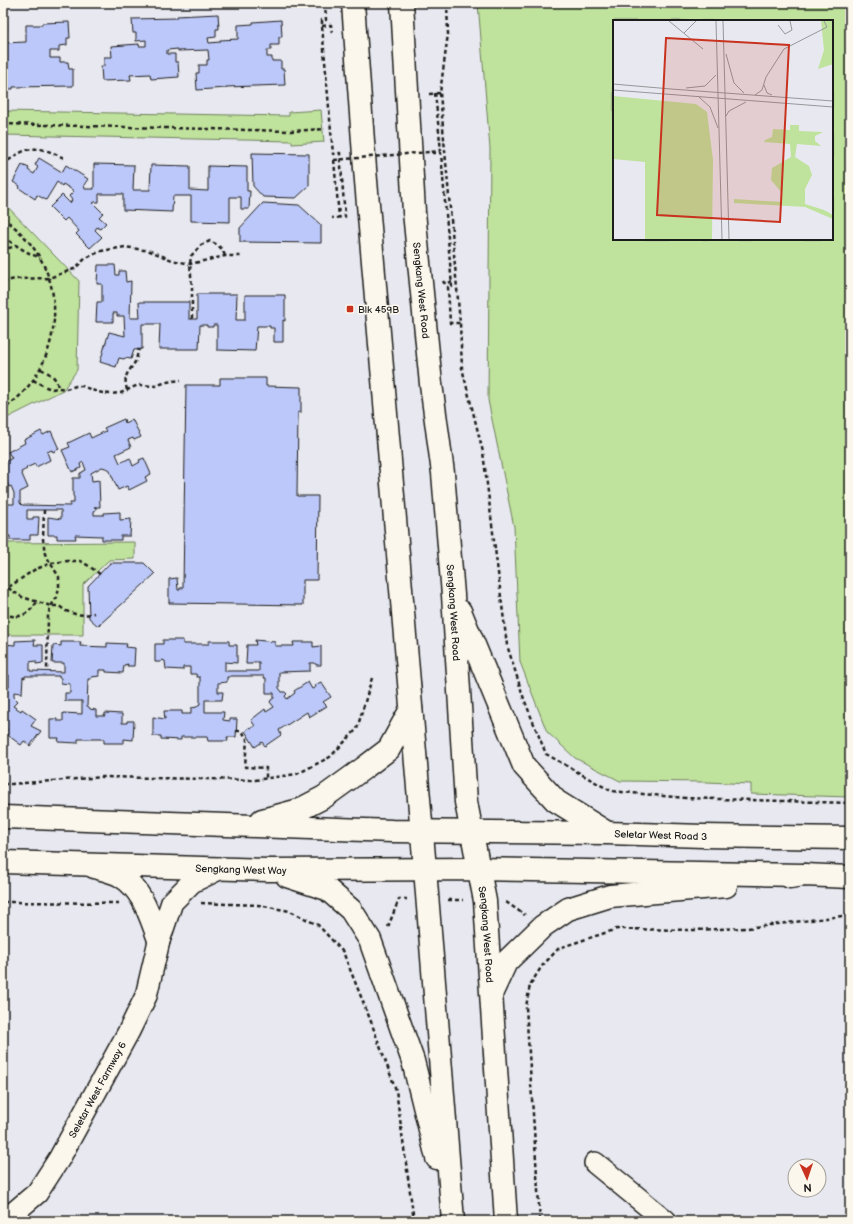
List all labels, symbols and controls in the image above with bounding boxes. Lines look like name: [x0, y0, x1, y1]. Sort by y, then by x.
inset map: [613, 20, 833, 240]
street label: Sengkang West Road: [410, 242, 432, 339]
marker: Blk 459B: [345, 304, 355, 314]
place label: Blk 459B: [358, 304, 399, 316]
street label: Sengkang West Road: [443, 564, 462, 662]
street label: Seletar West Road 3: [614, 828, 707, 843]
street label: Sengkang West Way: [195, 863, 287, 877]
street label: Sengkang West Road: [475, 885, 495, 983]
street label: Seletar West Farmway 6: [67, 1040, 129, 1140]
north arrow: [787, 1158, 827, 1198]
text: N: [803, 1181, 812, 1194]

